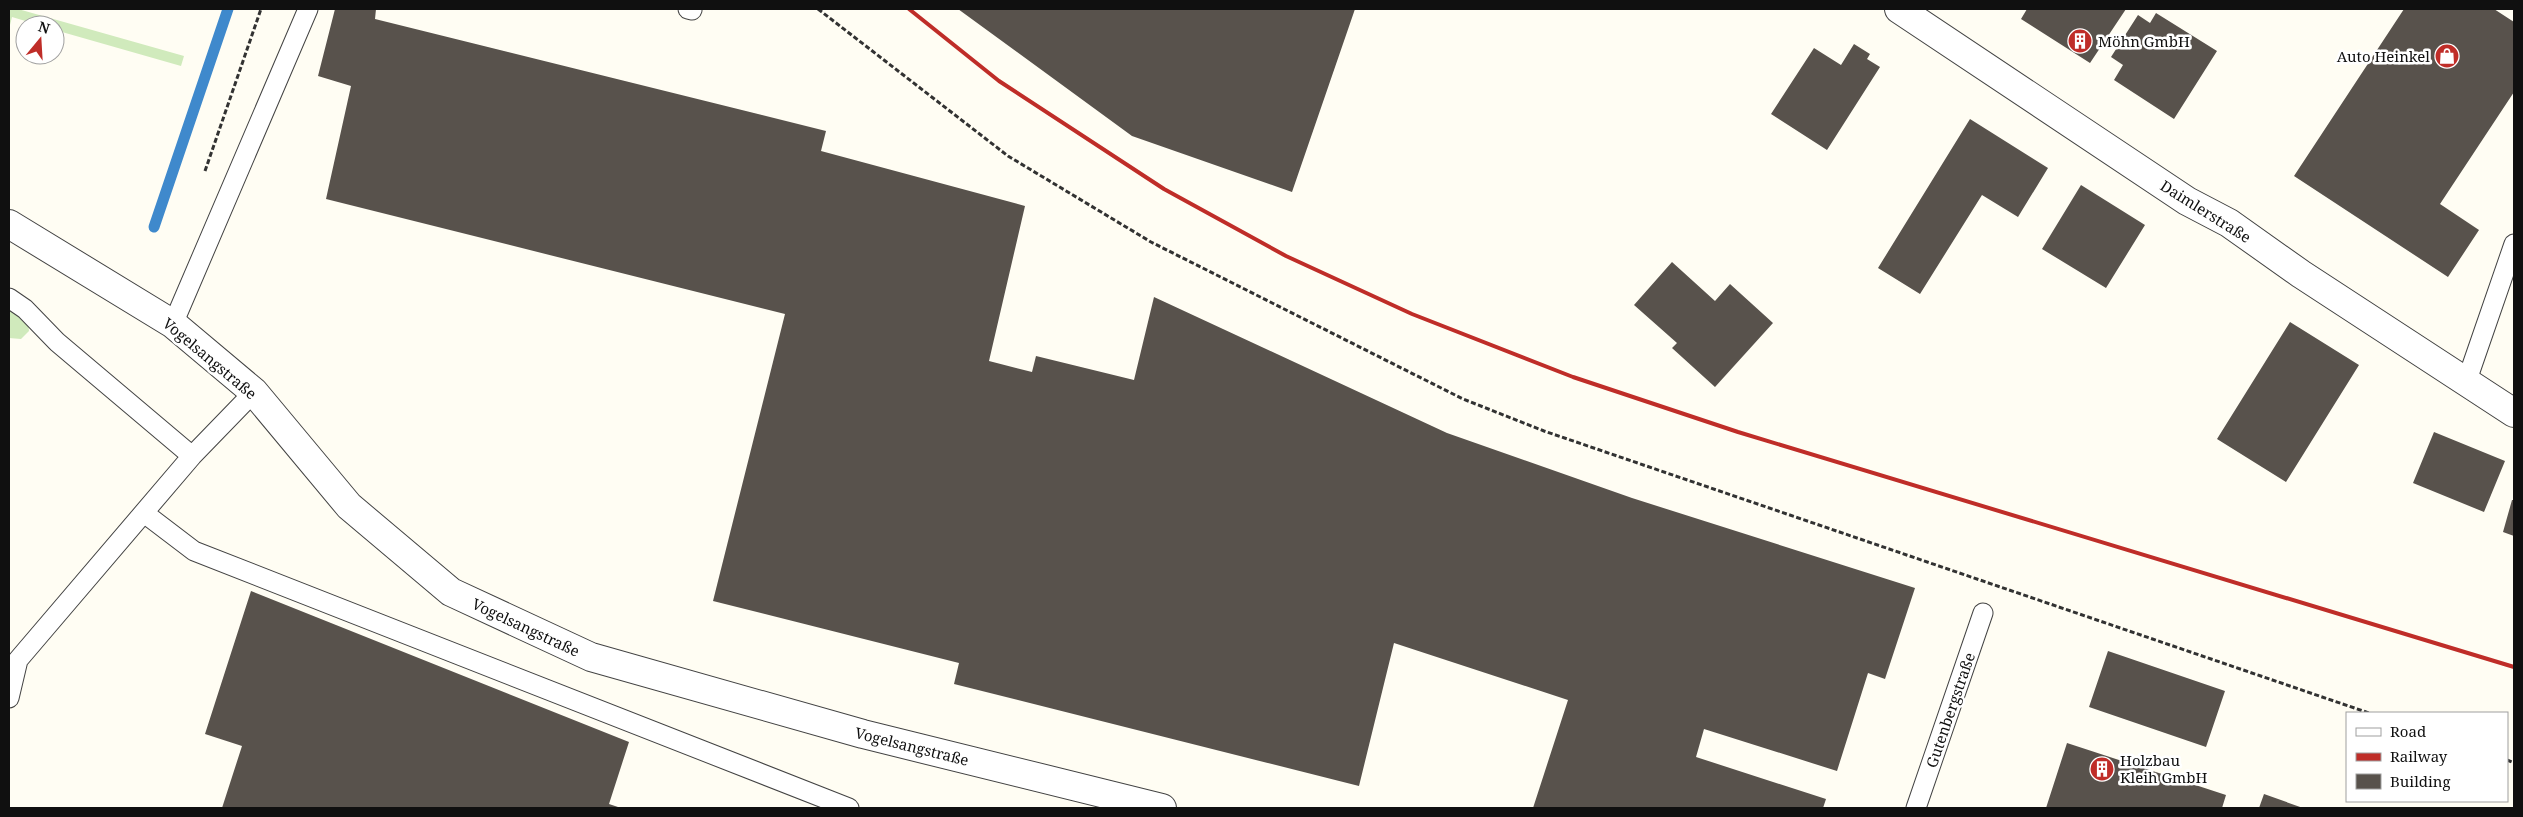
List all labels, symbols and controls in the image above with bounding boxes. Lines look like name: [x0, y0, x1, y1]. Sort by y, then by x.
north arrow: [15, 15, 65, 65]
text: N: [36, 16, 52, 38]
building icon: Möhn GmbH: [2067, 28, 2093, 54]
place label: Möhn GmbH: [2098, 31, 2190, 51]
shop icon: Auto Heinkel: [2434, 43, 2460, 69]
place label: Auto Heinkel: [2337, 46, 2430, 66]
street label: Daimlerstraße: [2157, 175, 2255, 247]
street label: Vogelsangstraße: [159, 313, 261, 403]
street label: Vogelsangstraße: [469, 593, 583, 661]
street label: Gutenbergstraße: [1921, 650, 1979, 770]
legend: [2346, 712, 2508, 802]
text: Road: [2390, 721, 2426, 741]
street label: Vogelsangstraße: [853, 722, 971, 770]
text: Railway: [2390, 746, 2448, 766]
place label: Holzbau Kleih GmbH: [2120, 750, 2207, 787]
building icon: Holzbau Kleih GmbH: [2089, 756, 2115, 782]
text: Building: [2390, 771, 2451, 791]

